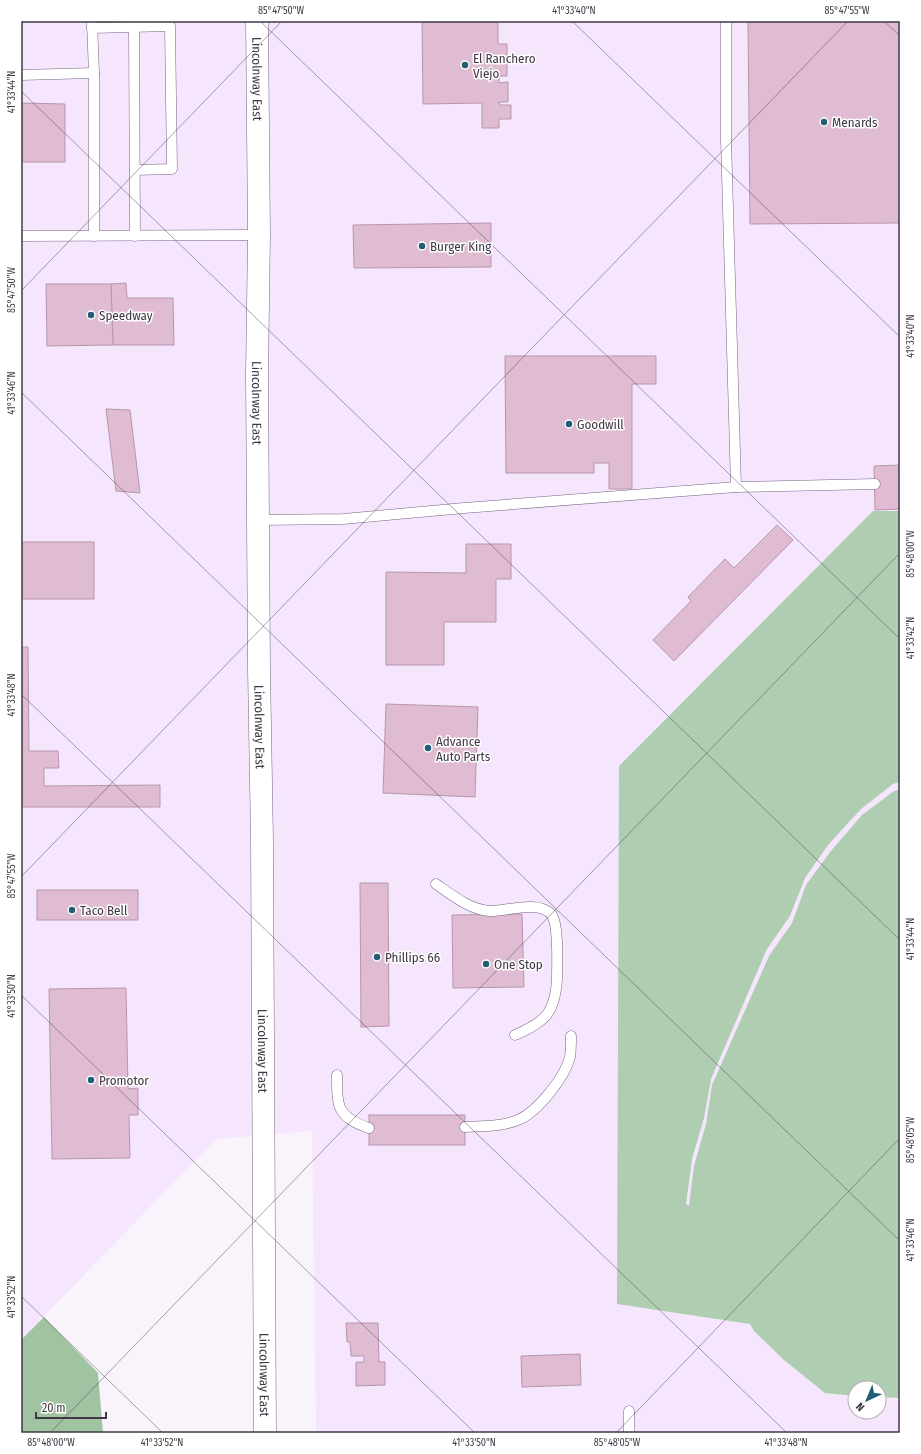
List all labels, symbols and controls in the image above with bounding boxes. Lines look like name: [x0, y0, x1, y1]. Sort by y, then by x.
text: 85°47'50"W: [258, 5, 304, 17]
text: 41°33'40"N: [552, 5, 596, 17]
text: 85°47'55"W: [824, 5, 870, 17]
street label: Lincolnway East: [250, 37, 265, 122]
place label: El Ranchero Viejo: [473, 51, 536, 81]
marker: El Ranchero Viejo: [460, 60, 470, 70]
text: 41°33'44"N: [6, 71, 18, 113]
place label: Menards: [832, 115, 878, 130]
marker: Menards: [819, 117, 829, 127]
place label: Burger King: [430, 239, 492, 254]
marker: Burger King: [417, 241, 427, 251]
text: 85°47'50"W: [6, 267, 18, 313]
place label: Speedway: [99, 308, 153, 323]
marker: Speedway: [86, 310, 96, 320]
text: 41°33'40"N: [905, 314, 917, 358]
street label: Lincolnway East: [249, 361, 265, 446]
text: 41°33'46"N: [6, 372, 18, 414]
place label: Goodwill: [577, 417, 624, 432]
marker: Goodwill: [564, 419, 574, 429]
text: 85°48'00"W: [905, 530, 917, 578]
text: 41°33'42"N: [905, 617, 917, 659]
text: 41°33'48"N: [6, 673, 18, 717]
street label: Lincolnway East: [252, 685, 268, 770]
place label: Advance Auto Parts: [436, 734, 491, 764]
marker: Advance Auto Parts: [423, 743, 433, 753]
text: 85°47'55"W: [6, 853, 18, 899]
place label: Taco Bell: [80, 903, 128, 918]
marker: Taco Bell: [67, 905, 77, 915]
text: 41°33'44"N: [905, 918, 917, 960]
place label: Phillips 66: [385, 950, 440, 965]
marker: Phillips 66: [372, 952, 382, 962]
place label: One Stop: [494, 957, 543, 972]
marker: One Stop: [481, 959, 491, 969]
text: 41°33'50"N: [6, 974, 18, 1018]
street label: Lincolnway East: [255, 1009, 271, 1094]
place label: Promotor: [99, 1073, 149, 1088]
marker: Promotor: [86, 1075, 96, 1085]
text: 85°48'05"W: [905, 1116, 917, 1163]
text: 41°33'46"N: [905, 1219, 917, 1261]
text: 41°33'52"N: [6, 1276, 18, 1318]
street label: Lincolnway East: [257, 1333, 272, 1418]
north arrow: [847, 1380, 887, 1420]
scale bar: [36, 1394, 106, 1420]
text: N: [854, 1400, 867, 1414]
text: 20 m: [42, 1401, 66, 1415]
text: 85°48'00"W: [27, 1437, 75, 1449]
text: 41°33'52"N: [141, 1437, 183, 1449]
text: 41°33'50"N: [452, 1437, 496, 1449]
text: 85°48'05"W: [594, 1437, 641, 1449]
text: 41°33'48"N: [764, 1437, 808, 1449]

